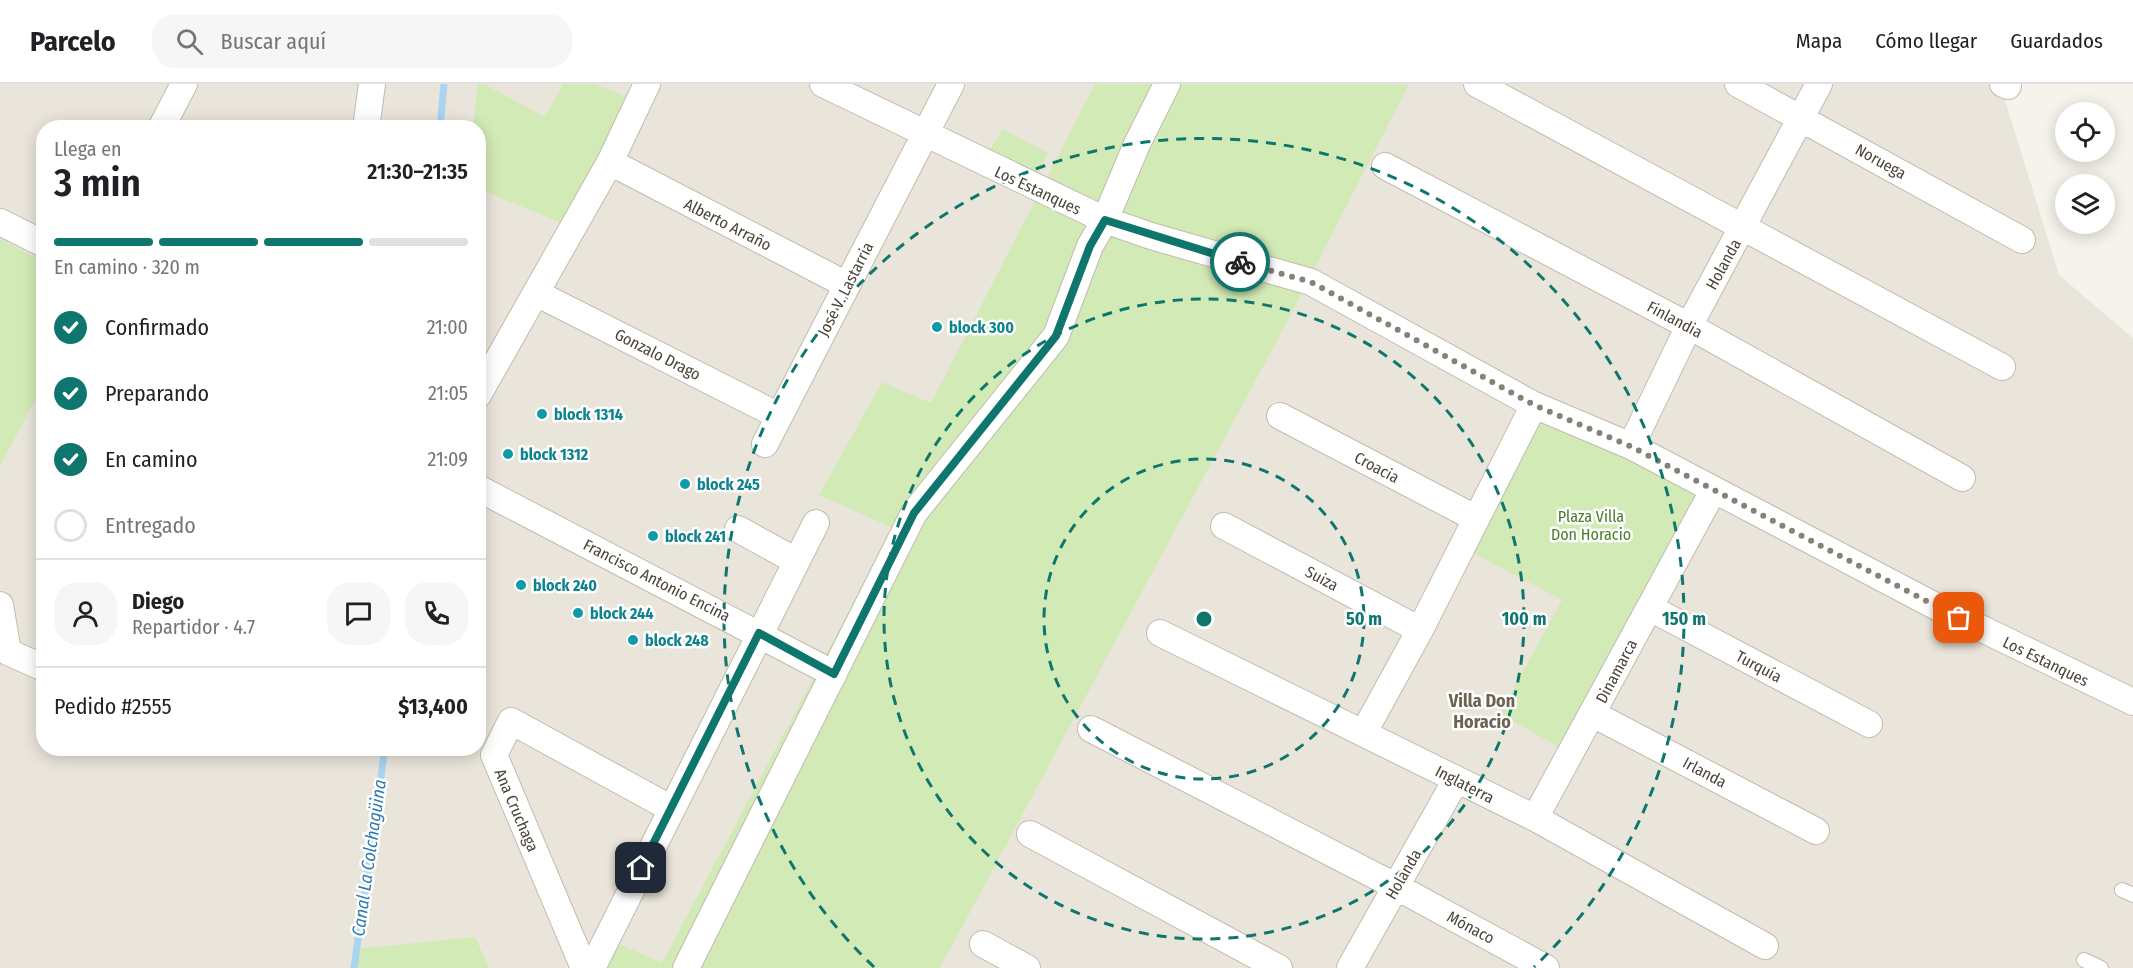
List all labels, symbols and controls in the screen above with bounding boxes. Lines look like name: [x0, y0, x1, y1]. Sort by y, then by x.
search box: [152, 14, 572, 68]
text: Parcelo: [30, 25, 116, 58]
icon: search: [173, 25, 206, 58]
text: Buscar aquí: [221, 28, 326, 55]
text: Mapa: [1796, 28, 1842, 54]
text: Cómo llegar: [1875, 28, 1977, 54]
text: Guardados: [2010, 28, 2103, 54]
map controls: [2055, 102, 2115, 234]
button: locate: [2055, 102, 2115, 162]
text: Llega en: [54, 137, 122, 161]
street label: Noruega: [1852, 140, 1910, 183]
text: 21:30–21:35: [367, 158, 468, 185]
text: 3 min: [54, 160, 141, 206]
street label: Los Estanques: [992, 162, 1084, 219]
button: layers: [2055, 174, 2115, 234]
street label: Alberto Arraño: [681, 194, 775, 255]
courier: [1210, 232, 1270, 292]
street label: Holanda: [1702, 235, 1745, 293]
street label: José V. Lastarria: [814, 239, 877, 340]
icon: bike: [1224, 246, 1257, 279]
text: En camino · 320 m: [54, 255, 200, 279]
street label: Finlandia: [1644, 297, 1706, 342]
icon: check: [54, 311, 87, 344]
text: Confirmado: [105, 314, 209, 341]
text: 21:00: [427, 315, 468, 339]
place label: block 300: [949, 318, 1014, 337]
marker: block 300: [930, 320, 944, 334]
street label: Gonzalo Drago: [612, 325, 704, 384]
icon: check: [54, 377, 87, 410]
text: Preparando: [105, 380, 209, 407]
text: 21:05: [428, 381, 468, 405]
place label: block 1314: [554, 405, 623, 424]
marker: block 1314: [535, 407, 549, 421]
icon: check: [54, 443, 87, 476]
place label: block 1312: [520, 445, 589, 464]
text: En camino: [105, 446, 197, 473]
text: 21:09: [428, 447, 468, 471]
marker: block 1312: [501, 447, 515, 461]
street label: Croacia: [1351, 448, 1402, 487]
place label: block 245: [697, 475, 760, 494]
marker: block 245: [678, 477, 692, 491]
park label: Plaza Villa Don Horacio: [1551, 507, 1631, 544]
text: Entregado: [105, 512, 196, 539]
place label: block 241: [665, 527, 726, 546]
marker: block 241: [646, 529, 660, 543]
street label: Francisco Antonio Encina: [580, 535, 733, 626]
street label: Suiza: [1302, 562, 1342, 595]
place label: block 240: [533, 576, 597, 595]
marker: block 240: [514, 578, 528, 592]
button: person: [54, 582, 117, 645]
button: chat: [327, 582, 390, 645]
button: phone: [405, 582, 468, 645]
text: Diego: [132, 588, 184, 615]
pin: [1933, 592, 1984, 643]
icon: bag: [1942, 601, 1975, 634]
place label: block 244: [590, 604, 654, 623]
marker: block 244: [571, 606, 585, 620]
text: 50 m: [1346, 608, 1382, 630]
text: 100 m: [1502, 608, 1546, 630]
text: 150 m: [1662, 608, 1706, 630]
centre of rings: [1194, 609, 1214, 629]
text: Repartidor · 4.7: [132, 615, 255, 639]
place label: block 248: [645, 631, 709, 650]
marker: block 248: [626, 633, 640, 647]
street label: Los Estanques: [2000, 633, 2092, 690]
street label: Dinamarca: [1592, 636, 1641, 706]
street label: Turquía: [1733, 647, 1785, 686]
district label: Villa Don Horacio: [1448, 690, 1515, 733]
text: Pedido #2555: [54, 693, 172, 720]
text: $13,400: [398, 693, 468, 720]
street label: Irlanda: [1680, 753, 1730, 792]
street label: Inglaterra: [1432, 762, 1498, 807]
street label: Ana Cruchaga: [491, 766, 543, 855]
water label: Canal La Colchagüina: [347, 778, 391, 938]
pin: [615, 842, 666, 893]
street label: Holanda: [1381, 846, 1425, 903]
icon: home: [624, 851, 657, 884]
street label: Mónaco: [1444, 907, 1498, 948]

